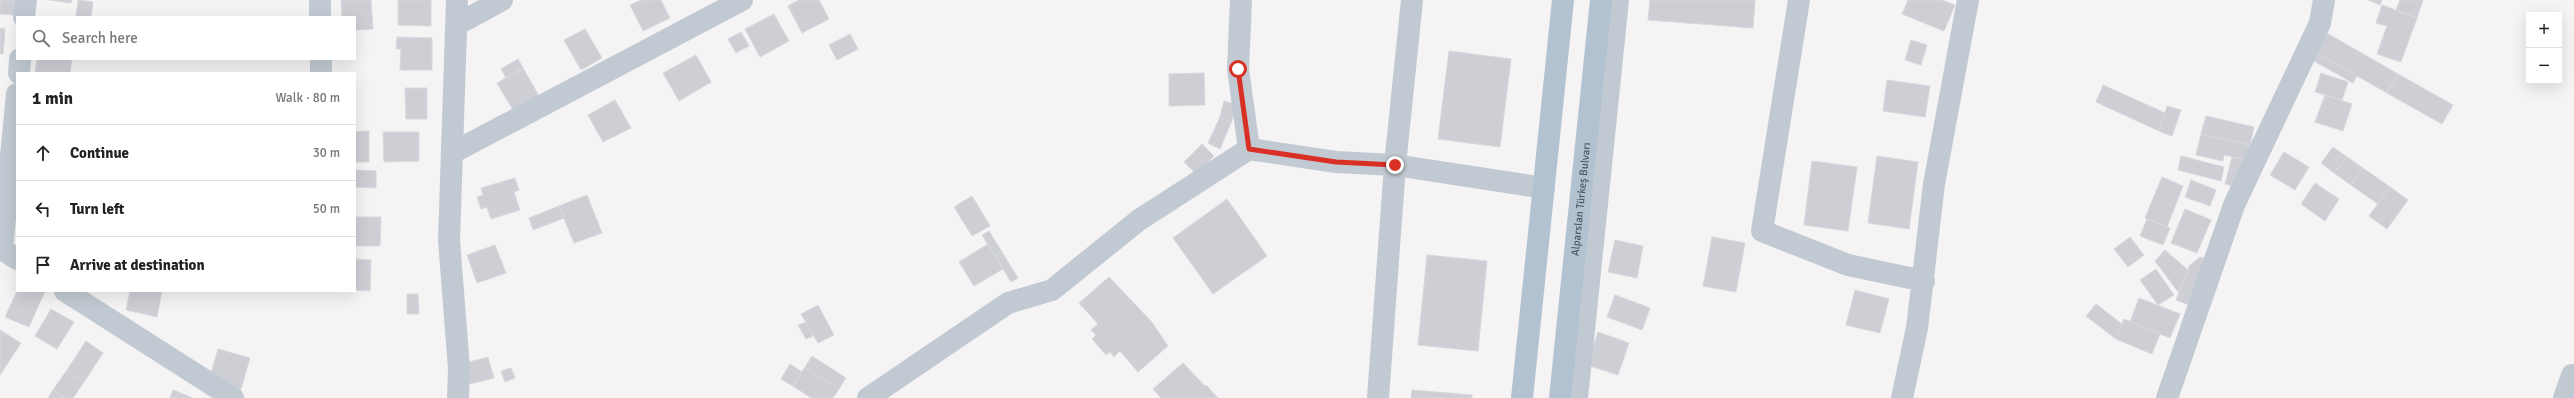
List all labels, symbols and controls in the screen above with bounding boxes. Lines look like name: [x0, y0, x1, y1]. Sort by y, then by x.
map controls: [2526, 12, 2562, 84]
button: +: [2526, 12, 2562, 48]
search box: [16, 16, 356, 60]
icon: search: [30, 27, 52, 49]
text: Search here: [62, 29, 138, 47]
button: −: [2526, 48, 2562, 84]
route start: [1229, 60, 1247, 78]
text: 1 min: [32, 88, 73, 109]
text: Walk · 80 m: [276, 90, 340, 106]
icon: ahead: [32, 142, 54, 164]
street label: Alparslan Türkeş Bulvarı: [1568, 142, 1593, 257]
text: Continue: [70, 144, 129, 162]
text: 30 m: [313, 145, 340, 161]
route end: [1386, 156, 1404, 174]
icon: left: [32, 198, 54, 220]
text: Turn left: [70, 200, 124, 218]
text: 50 m: [313, 201, 340, 217]
icon: arrive: [32, 254, 54, 276]
text: Arrive at destination: [70, 256, 205, 274]

